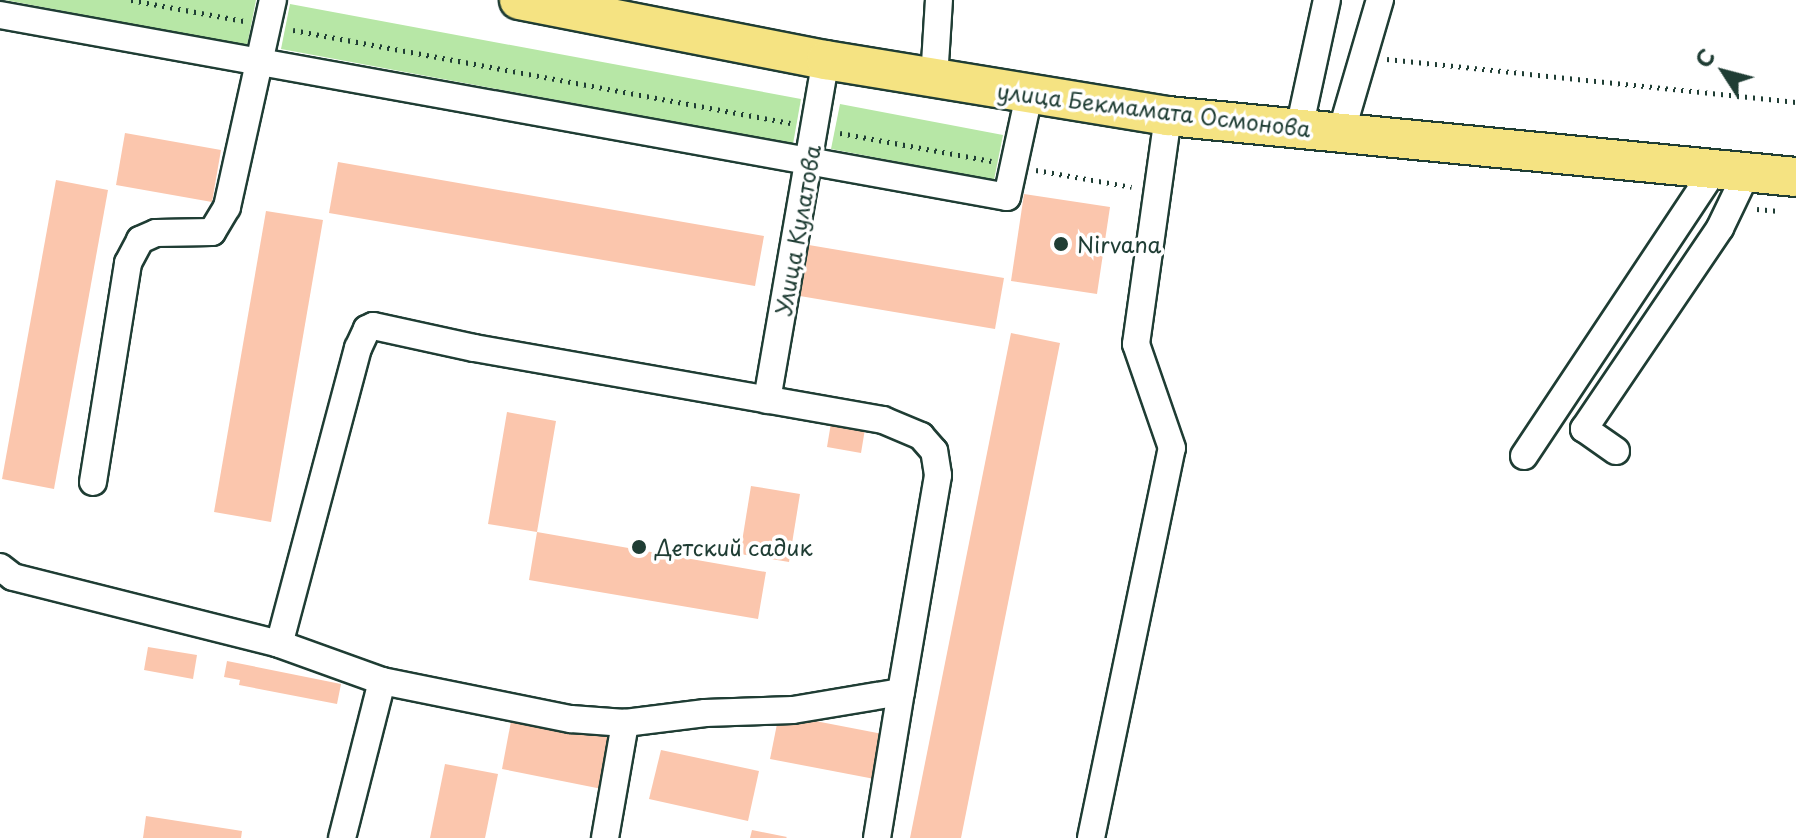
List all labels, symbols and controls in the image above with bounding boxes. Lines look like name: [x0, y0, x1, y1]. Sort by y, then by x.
north arrow: [1684, 32, 1764, 112]
text: С: [1686, 41, 1722, 74]
street label: улица Бекмамата Осмонова: [994, 76, 1314, 142]
street label: Улица Кулатова: [769, 142, 825, 318]
place label: Nirvana: [1077, 231, 1161, 257]
marker: Nirvana: [1052, 235, 1070, 253]
place label: Детский садик: [655, 534, 814, 560]
marker: Детский садик: [630, 538, 648, 556]

